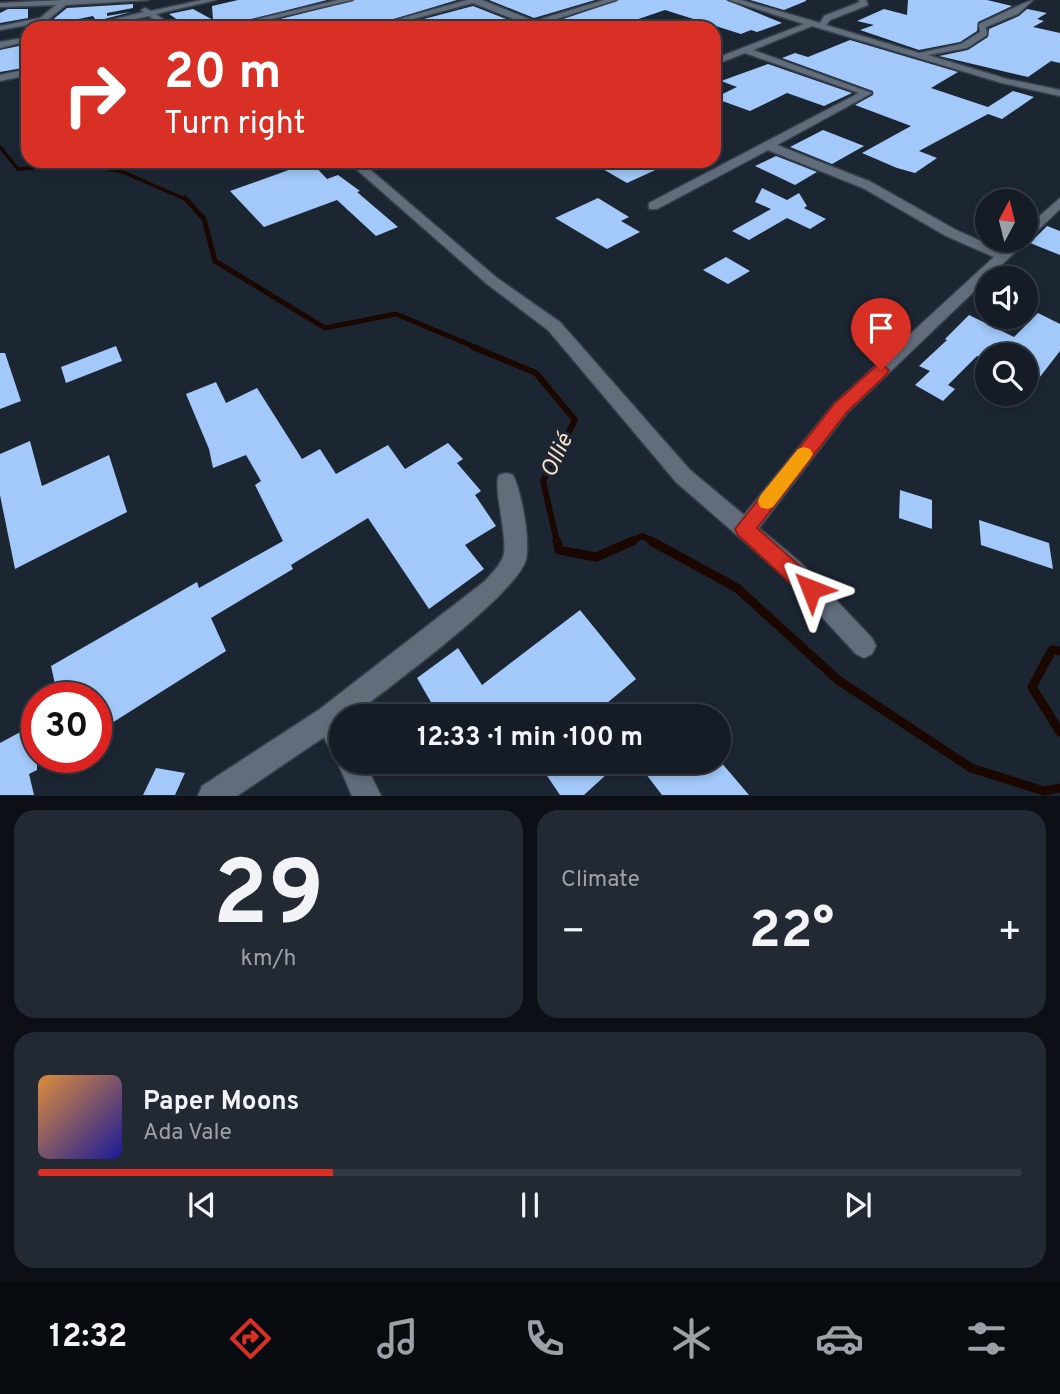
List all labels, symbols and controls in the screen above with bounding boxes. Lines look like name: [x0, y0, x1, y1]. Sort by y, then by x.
text: 20 m: [164, 44, 281, 106]
icon: right: [49, 49, 140, 140]
text: Turn right: [164, 105, 306, 145]
north arrow: [975, 189, 1038, 252]
map controls: [975, 189, 1038, 406]
button: sound: [975, 266, 1038, 329]
pin: [851, 298, 911, 370]
icon: arrive: [862, 309, 900, 347]
button: search: [975, 343, 1038, 406]
water label: Ollié: [535, 427, 582, 483]
position arrow: [774, 552, 848, 626]
speed limit sign: 30: [21, 682, 112, 773]
text: 12:33 · 1 min · 100 m: [417, 722, 643, 755]
text: 29: [213, 842, 324, 957]
text: Climate: [561, 866, 640, 895]
text: 22°: [749, 900, 834, 966]
text: −: [561, 909, 586, 958]
text: +: [997, 909, 1022, 958]
text: km/h: [241, 945, 296, 974]
text: Paper Moons: [143, 1086, 299, 1119]
text: Ada Vale: [143, 1119, 232, 1148]
icon: previous: [183, 1186, 221, 1224]
icon: pause: [511, 1186, 549, 1224]
icon: next: [839, 1186, 877, 1224]
icon: directions: [226, 1314, 275, 1363]
icon: music: [373, 1314, 422, 1363]
icon: phone: [520, 1314, 569, 1363]
icon: climate: [667, 1314, 716, 1363]
icon: car: [815, 1314, 864, 1363]
icon: filters: [962, 1314, 1011, 1363]
text: 12:32: [49, 1318, 127, 1358]

